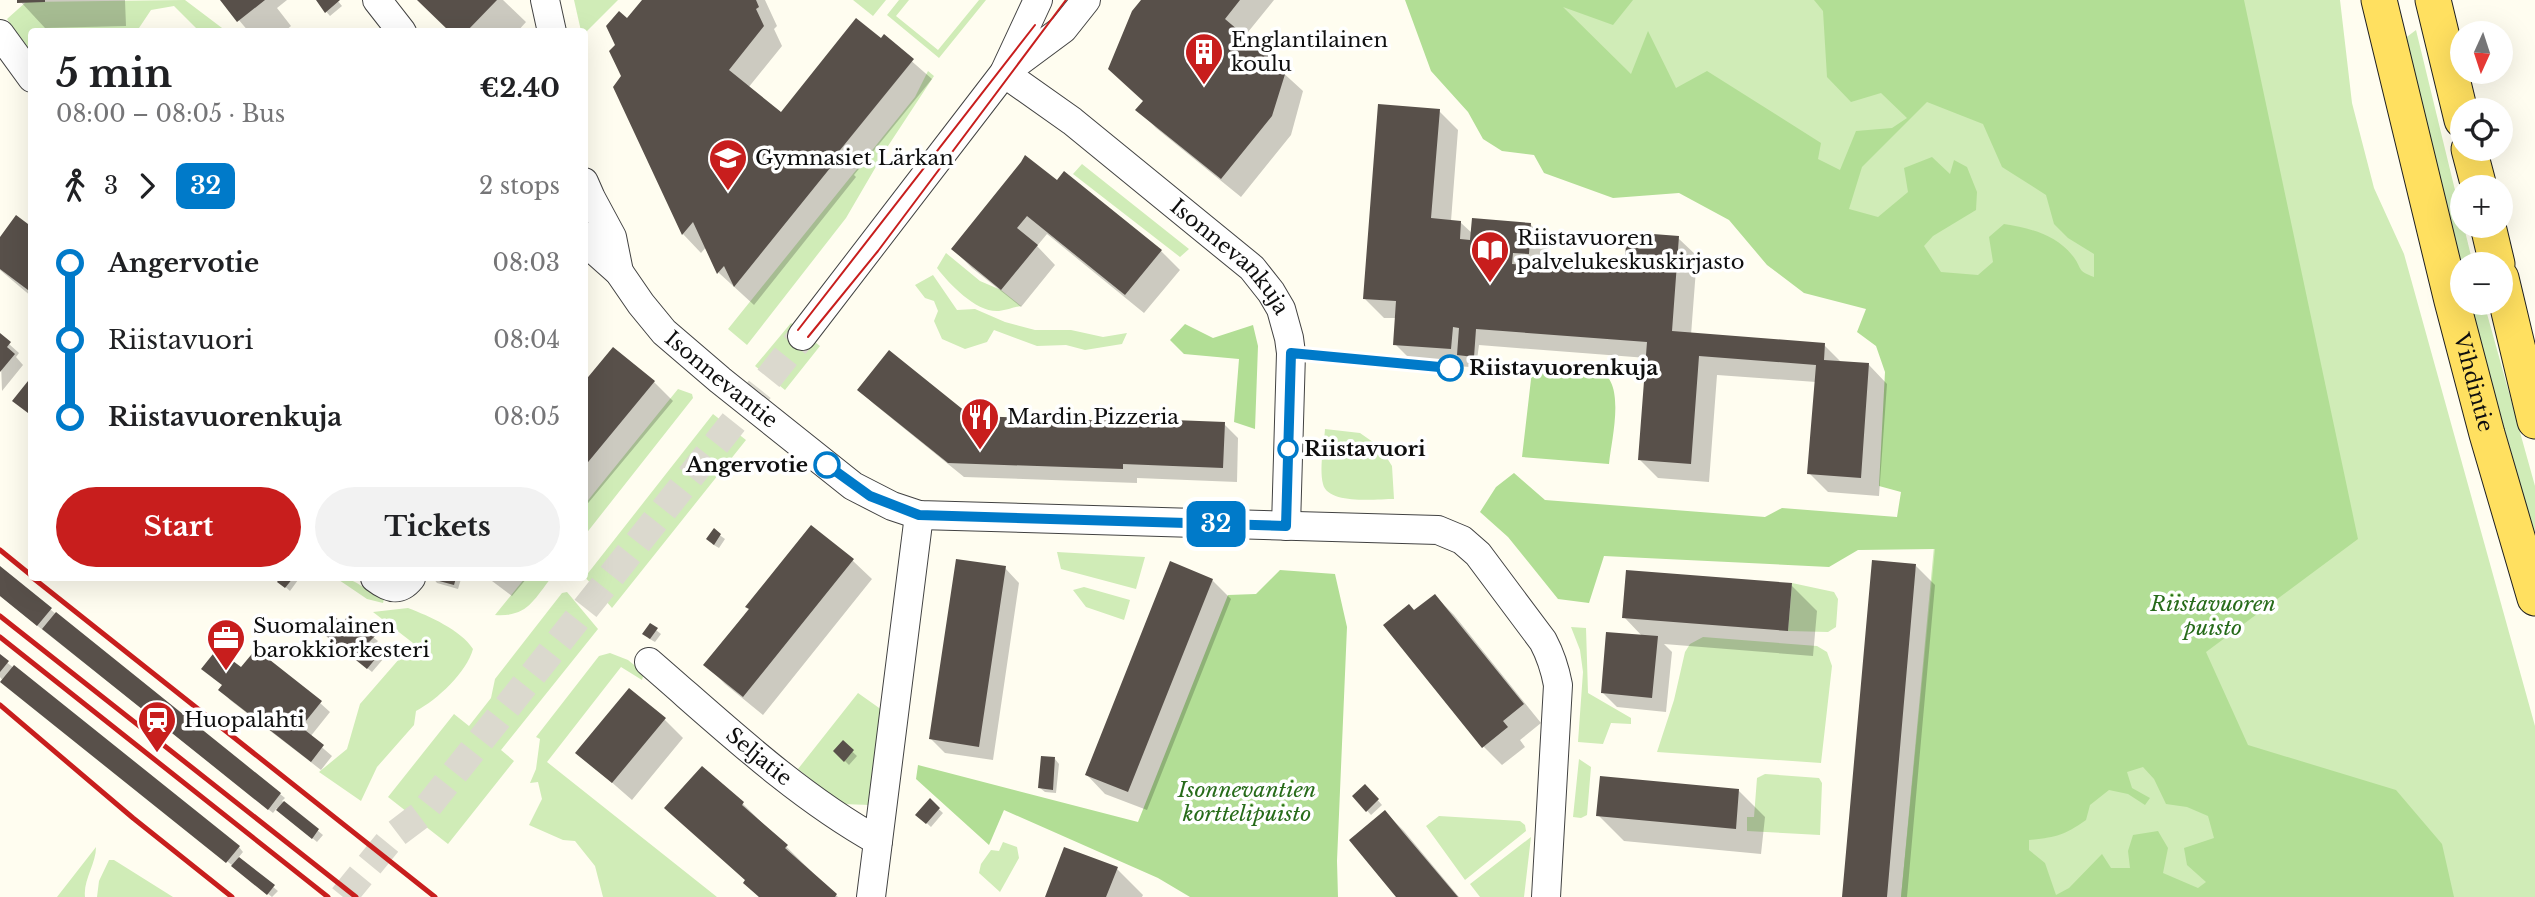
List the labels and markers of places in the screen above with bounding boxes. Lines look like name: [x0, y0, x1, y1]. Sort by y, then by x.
place label: Englantilainen koulu: [1231, 27, 1388, 77]
building icon: Englantilainen koulu: [1183, 31, 1225, 86]
school or university icon: Gymnasiet Lärkan: [707, 137, 749, 192]
place label: Gymnasiet Lärkan: [755, 145, 954, 171]
place label: Riistavuoren palvelukeskuskirjasto: [1517, 225, 1744, 275]
library icon: Riistavuoren palvelukeskuskirjasto: [1469, 229, 1511, 284]
marker: Riistavuorenkuja: [1437, 355, 1463, 381]
place label: Riistavuorenkuja: [1469, 355, 1658, 381]
restaurant icon: Mardin Pizzeria: [959, 396, 1001, 451]
place label: Mardin Pizzeria: [1007, 404, 1179, 430]
place label: Riistavuori: [1304, 436, 1426, 462]
marker: Riistavuori: [1278, 439, 1298, 459]
place label: Angervotie: [685, 452, 808, 478]
marker: Angervotie: [814, 452, 840, 478]
place label: Suomalainen barokkiorkesteri: [252, 613, 430, 663]
office icon: Suomalainen barokkiorkesteri: [205, 617, 247, 672]
station icon: Huopalahti: [136, 699, 178, 754]
place label: Huopalahti: [184, 707, 305, 733]

